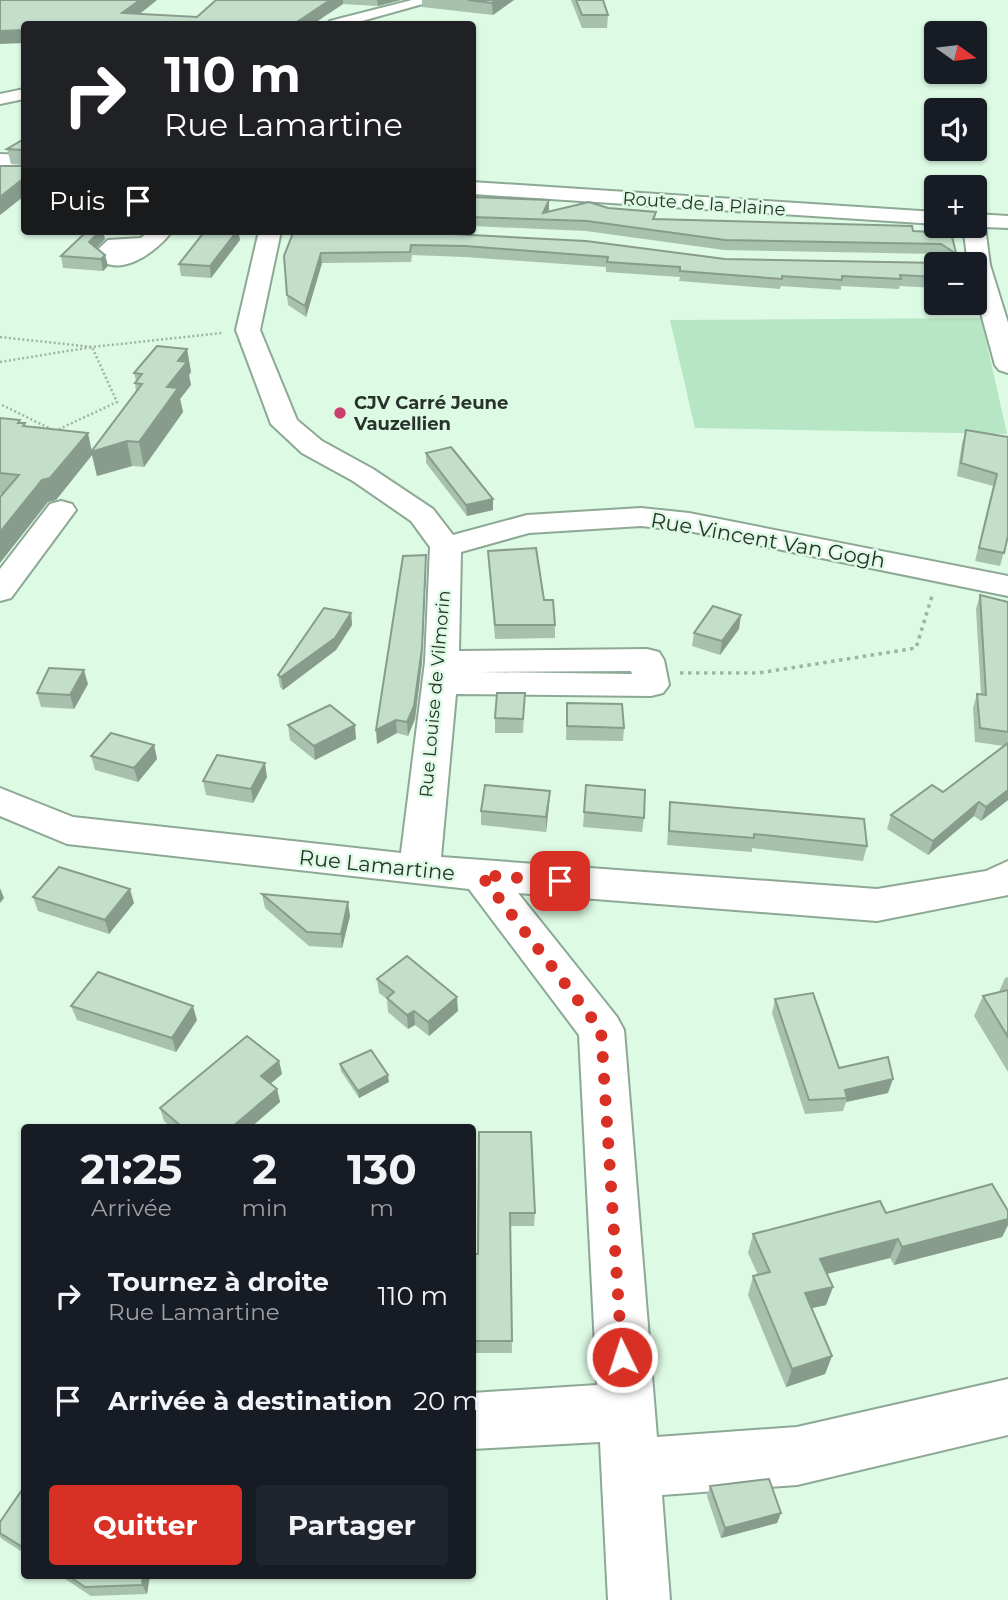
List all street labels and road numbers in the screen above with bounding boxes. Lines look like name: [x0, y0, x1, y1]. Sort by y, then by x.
street label: Route de la Plaine: [622, 187, 786, 221]
street label: Rue Vincent Van Gogh: [649, 507, 887, 573]
street label: Rue Louise de Vilmorin: [415, 589, 455, 799]
street label: Rue Lamartine: [298, 844, 456, 886]

